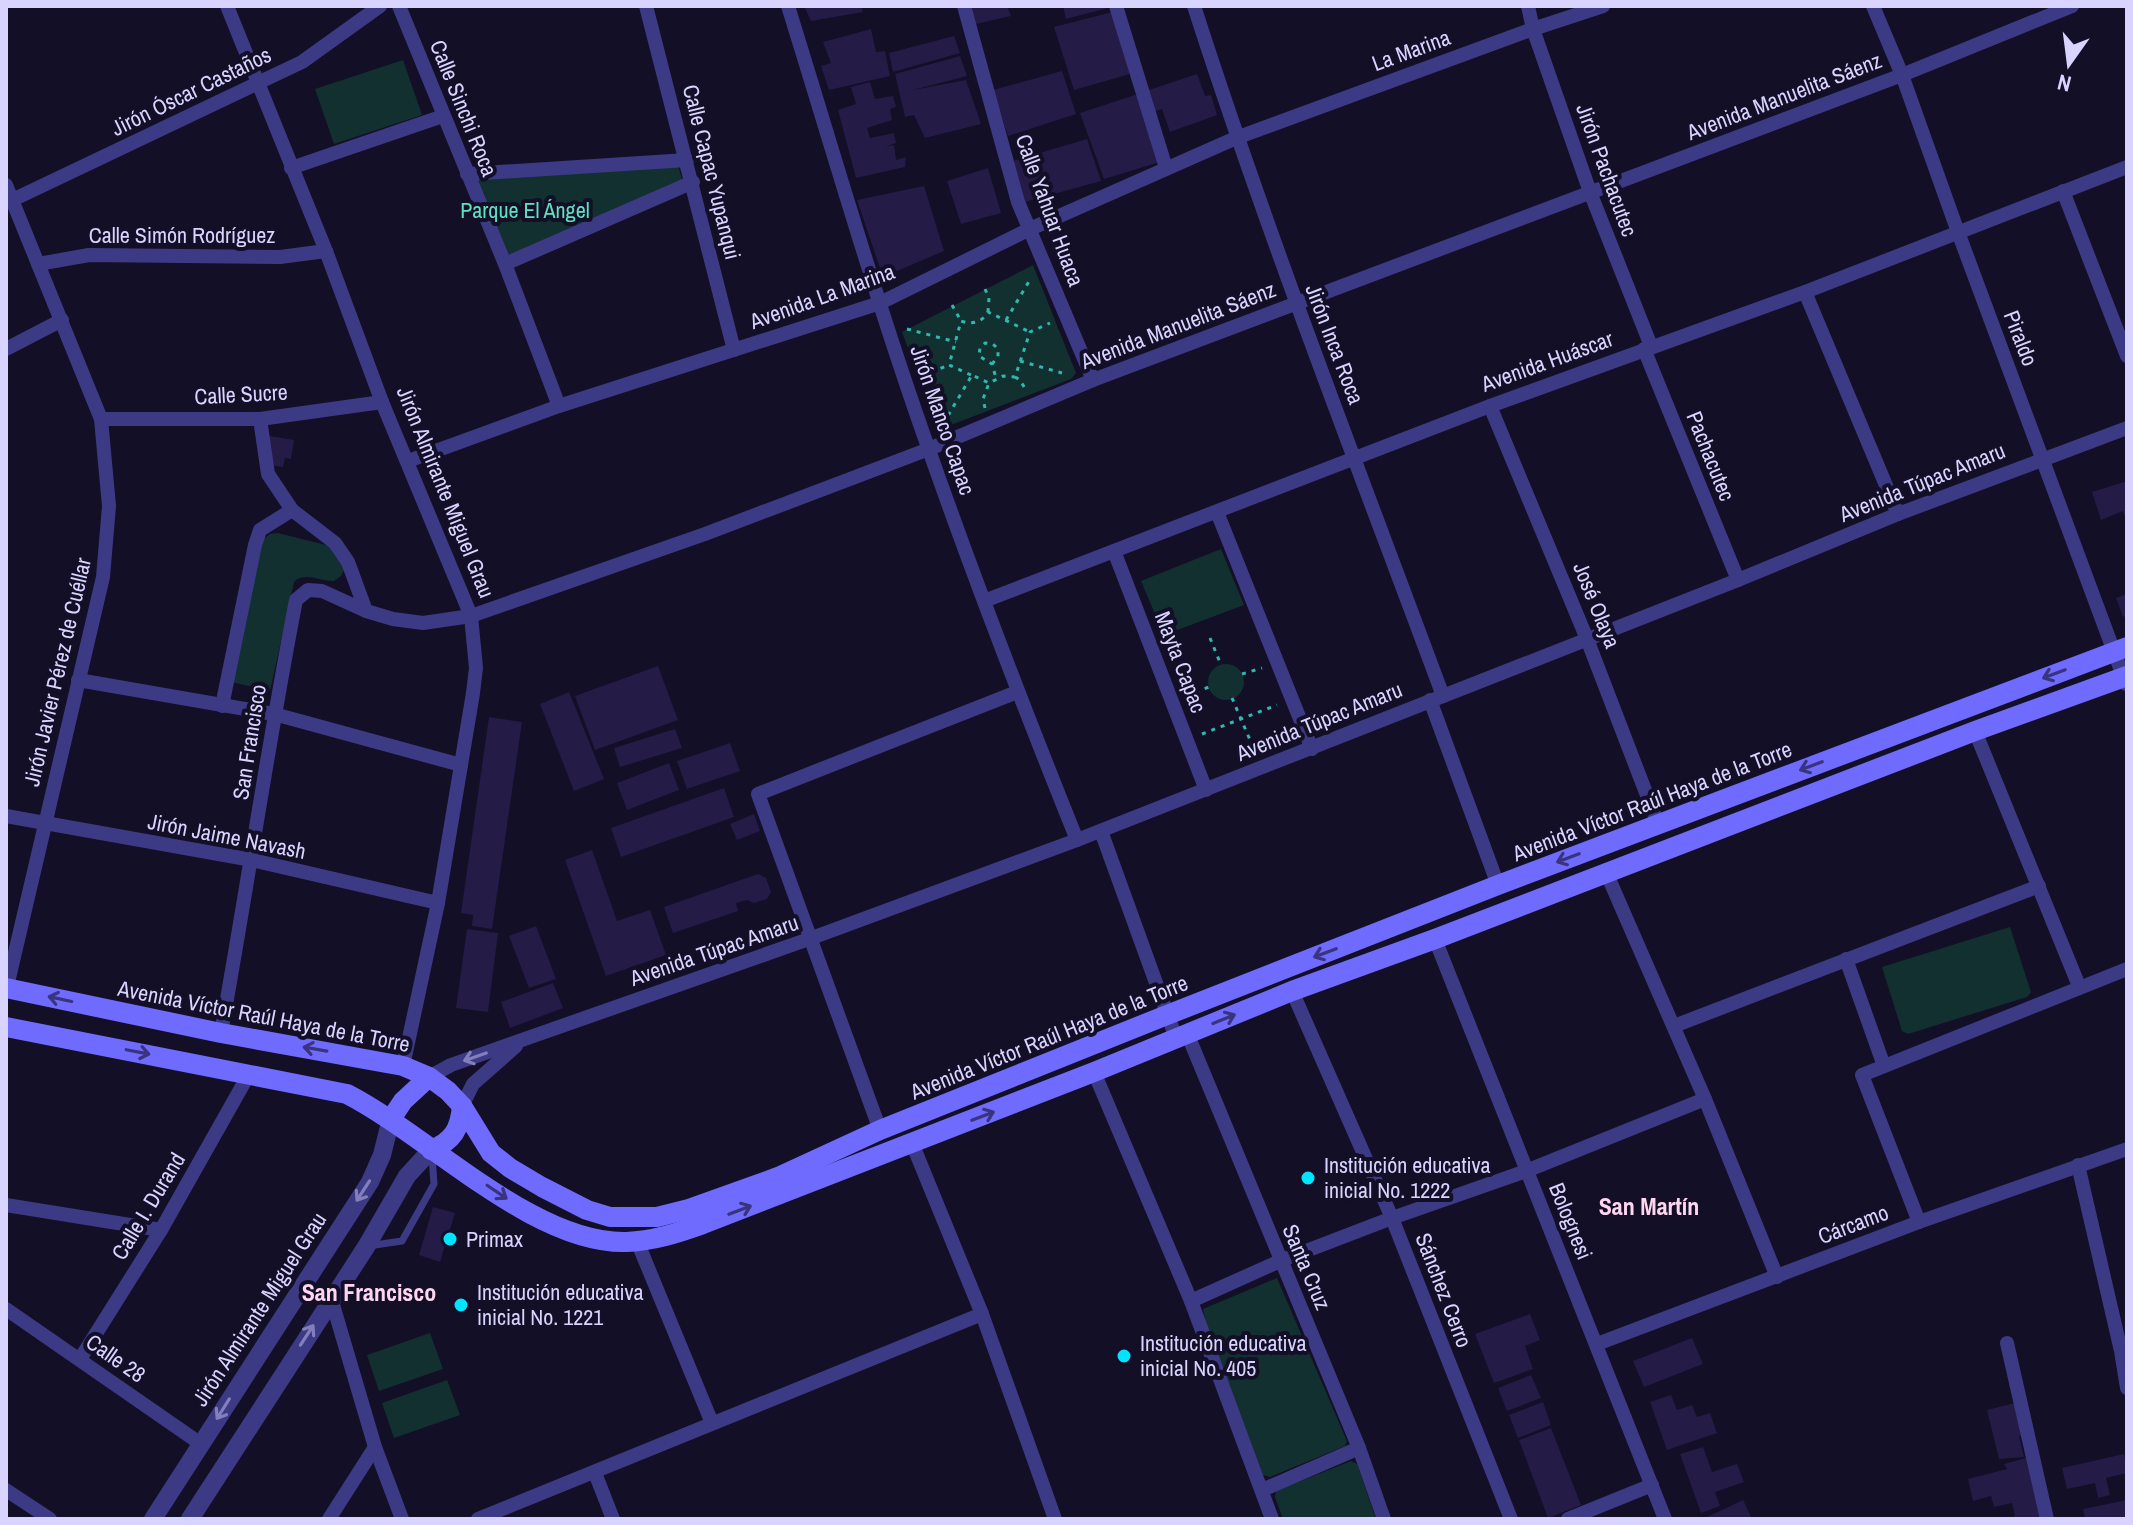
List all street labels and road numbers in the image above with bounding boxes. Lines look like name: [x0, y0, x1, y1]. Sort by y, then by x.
street label: La Marina: [1368, 22, 1454, 78]
street label: Calle Sinchi Roca: [423, 35, 505, 181]
street label: Jirón Óscar Castaños: [106, 39, 276, 143]
street label: Avenida Manuelita Sáenz: [1681, 45, 1886, 147]
street label: Calle Capac Yupanqui: [676, 81, 748, 263]
street label: Jirón Pachacutec: [1569, 99, 1645, 241]
street label: Calle Yahuar Huaca: [1009, 130, 1091, 290]
street label: Calle Simón Rodríguez: [89, 220, 275, 250]
street label: Avenida La Marina: [744, 256, 899, 336]
street label: Avenida Manuelita Sáenz: [1075, 274, 1280, 376]
street label: Jirón Inca Roca: [1298, 280, 1372, 408]
street label: Piraldo: [1997, 306, 2045, 370]
street label: Avenida Huáscar: [1476, 323, 1617, 399]
street label: Jirón Manco Capac: [903, 341, 983, 499]
street label: Calle Sucre: [194, 377, 288, 411]
street label: Jirón Almirante Miguel Grau: [390, 382, 502, 602]
street label: Pachacutec: [1679, 407, 1743, 505]
street label: Avenida Túpac Amaru: [1834, 435, 2009, 529]
street label: Jirón Javier Pérez de Cuéllar: [16, 555, 98, 789]
street label: José Olaya: [1566, 558, 1628, 652]
street label: Mayta Capac: [1148, 607, 1214, 717]
street label: Avenida Túpac Amaru: [1231, 674, 1406, 768]
street label: San Francisco: [225, 682, 273, 802]
street label: Avenida Víctor Raúl Haya de la Torre: [1507, 734, 1796, 869]
street label: Jirón Jaime Navash: [145, 806, 309, 866]
street label: Avenida Túpac Amaru: [625, 907, 802, 993]
street label: Avenida Víctor Raúl Haya de la Torre: [905, 967, 1192, 1107]
street label: Avenida Víctor Raúl Haya de la Torre: [114, 973, 413, 1059]
street label: Calle I. Durand: [104, 1147, 192, 1265]
street label: Bolognesi: [1542, 1178, 1600, 1264]
street label: Cárcamo: [1813, 1197, 1893, 1251]
street label: Jirón Almirante Miguel Grau: [185, 1206, 333, 1412]
street label: Santa Cruz: [1276, 1220, 1338, 1314]
street label: Sánchez Cerro: [1408, 1228, 1480, 1352]
street label: Calle 28: [80, 1327, 152, 1389]

